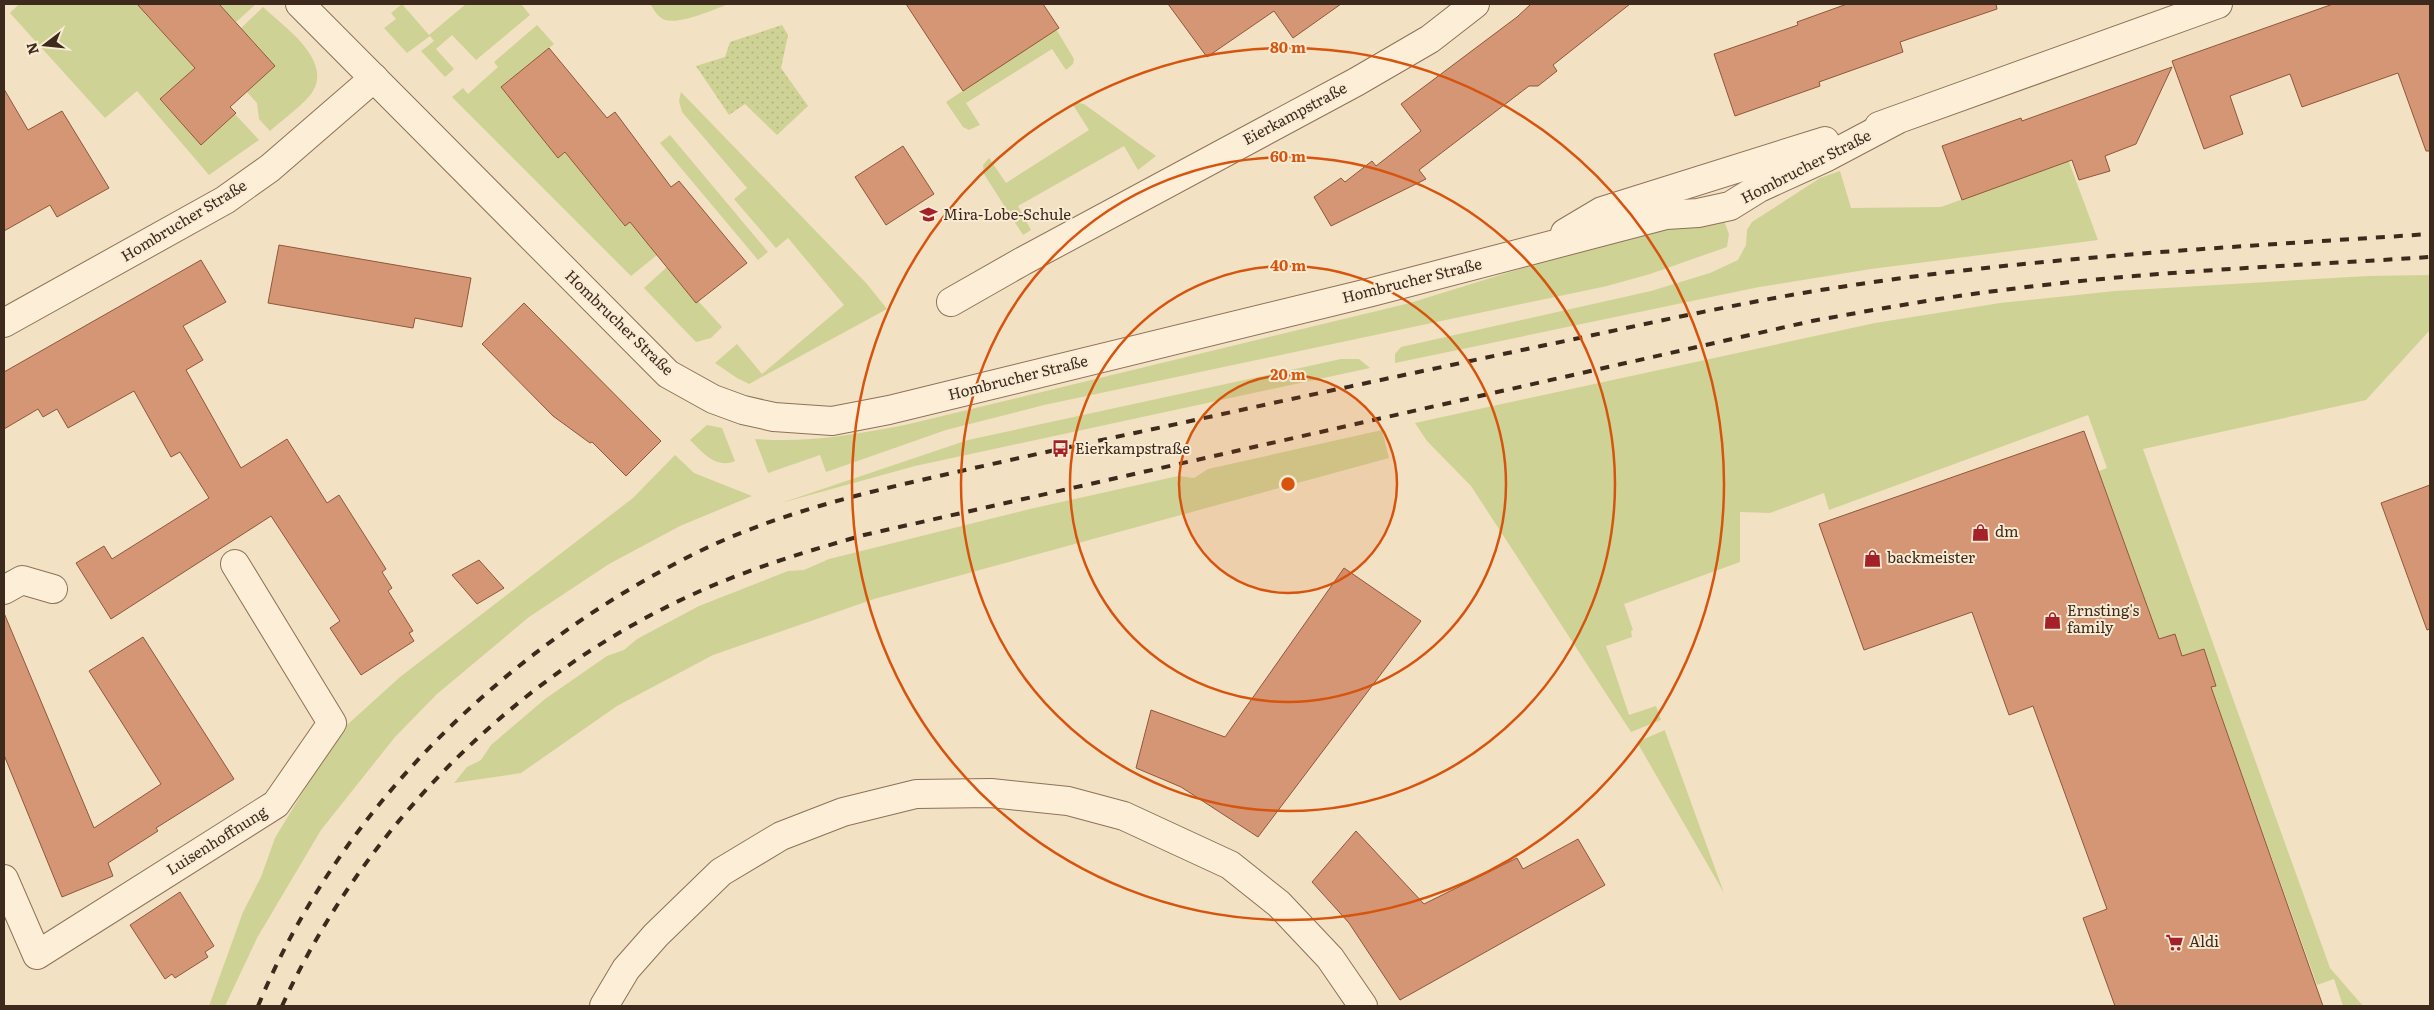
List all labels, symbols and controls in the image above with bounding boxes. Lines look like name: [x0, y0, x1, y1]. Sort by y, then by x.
north arrow: [20, 20, 70, 70]
text: 80 m: [1270, 35, 1306, 58]
text: N: [20, 40, 43, 57]
street label: Eierkampstraße: [1238, 75, 1351, 150]
street label: Hombrucher Straße: [1736, 123, 1875, 208]
text: 60 m: [1270, 144, 1306, 167]
street label: Hombrucher Straße: [116, 173, 251, 266]
place label: Mira-Lobe-Schule: [943, 202, 1071, 225]
school or university icon: Mira-Lobe-Schule: [919, 205, 939, 225]
street label: Hombrucher Straße: [1339, 251, 1484, 308]
text: 40 m: [1270, 253, 1306, 276]
street label: Hombrucher Straße: [560, 264, 680, 380]
street label: Hombrucher Straße: [945, 348, 1090, 405]
text: 20 m: [1270, 362, 1306, 385]
place label: Eierkampstraße: [1075, 436, 1190, 459]
bus stop icon: Eierkampstraße: [1051, 439, 1071, 459]
centre of rings: [1279, 475, 1297, 493]
place label: dm: [1995, 519, 2019, 542]
shop icon: dm: [1971, 522, 1991, 542]
place label: backmeister: [1887, 545, 1975, 568]
shop icon: backmeister: [1863, 548, 1883, 568]
place label: Ernsting's family: [2067, 598, 2139, 638]
shop icon: Ernsting's family: [2043, 610, 2063, 630]
street label: Luisenhoffnung: [161, 799, 272, 880]
place label: Aldi: [2189, 929, 2219, 952]
supermarket icon: Aldi: [2165, 932, 2185, 952]

